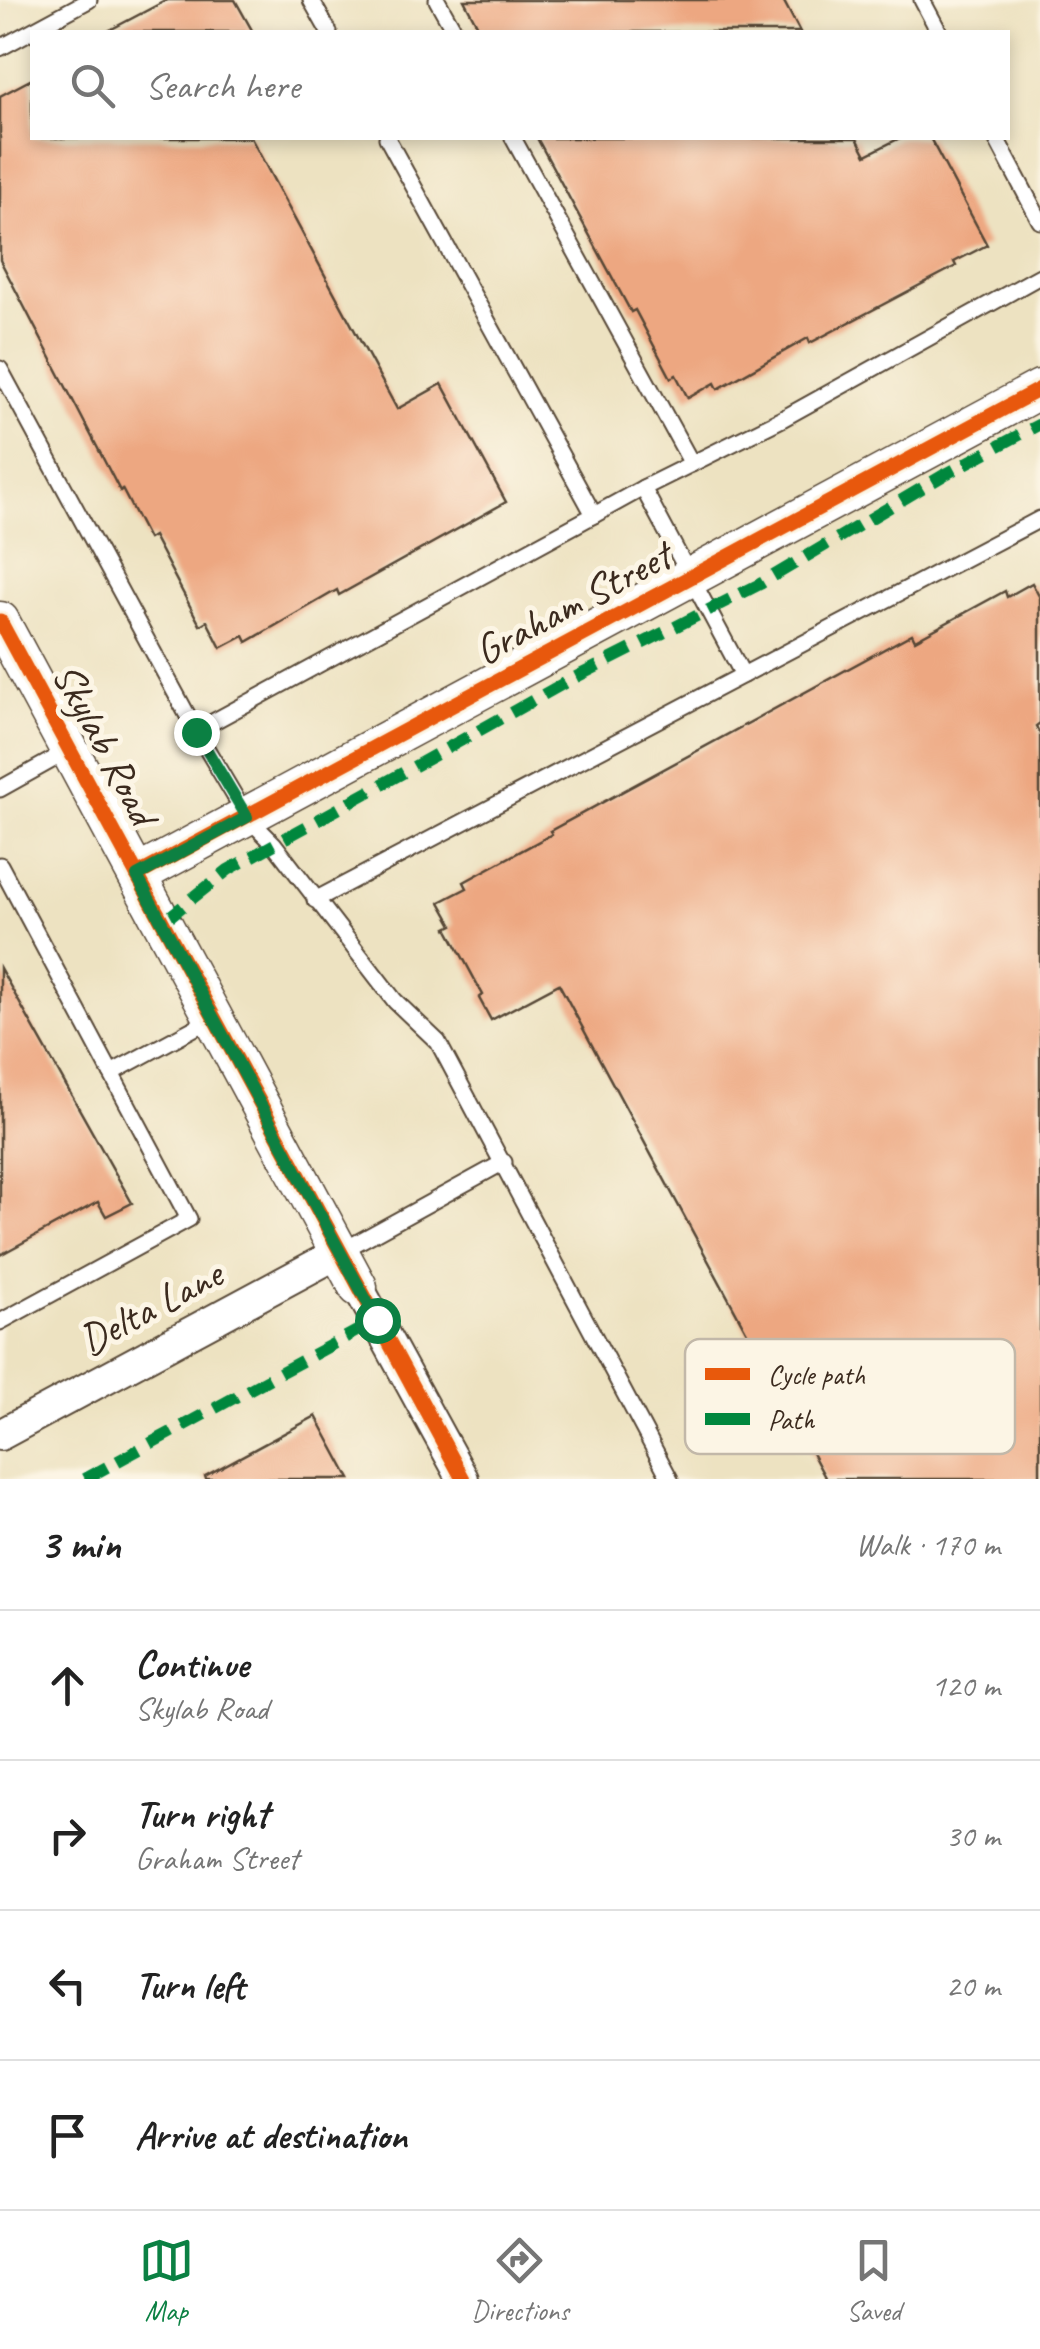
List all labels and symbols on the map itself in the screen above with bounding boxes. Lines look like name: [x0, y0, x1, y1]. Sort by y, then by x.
street label: Graham Street: [465, 527, 684, 677]
street label: Skylab Road: [40, 654, 172, 839]
route end: [174, 710, 220, 756]
street label: Delta Lane: [70, 1246, 234, 1367]
route start: [355, 1298, 401, 1344]
legend: [685, 1339, 1015, 1454]
text: Cycle path: [768, 1357, 865, 1392]
text: Path: [768, 1402, 815, 1437]

